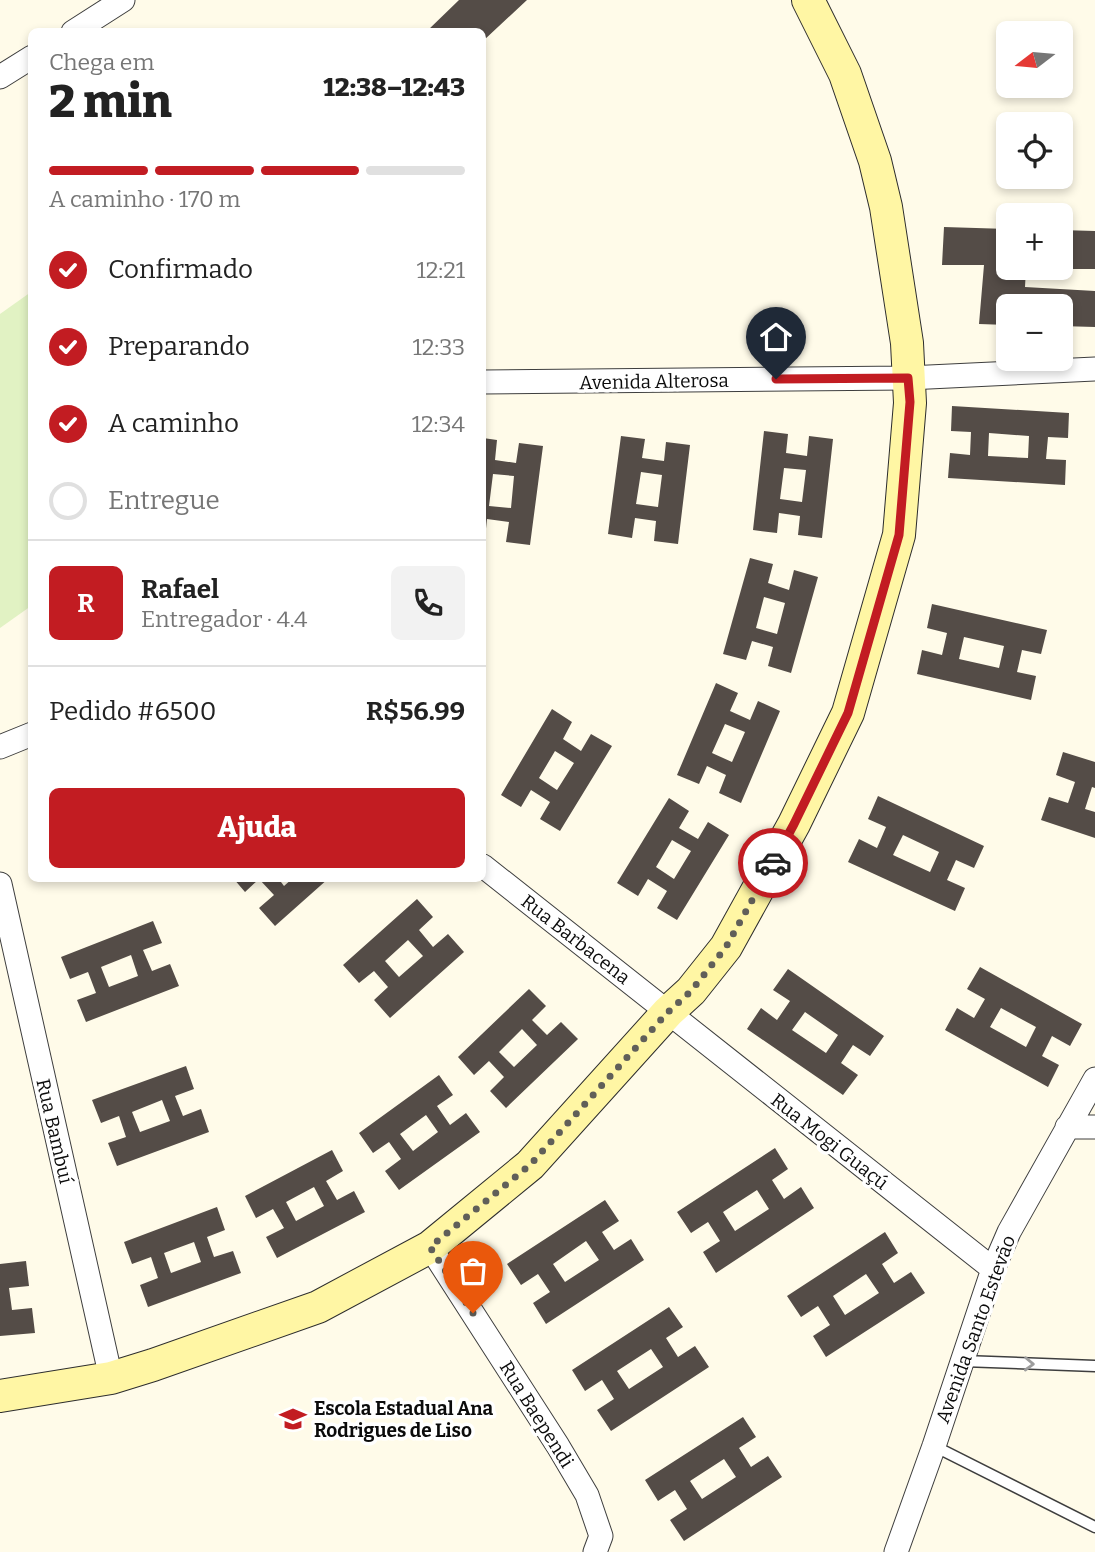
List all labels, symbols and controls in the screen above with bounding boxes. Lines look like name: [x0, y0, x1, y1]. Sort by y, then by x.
north arrow: [996, 21, 1073, 98]
map controls: [996, 21, 1073, 371]
text: Chega em: [49, 48, 154, 76]
text: 12:38–12:43: [323, 72, 465, 103]
text: 2 min: [49, 74, 172, 129]
button: locate: [996, 112, 1073, 189]
text: A caminho · 170 m: [49, 185, 240, 213]
button: +: [996, 203, 1073, 280]
icon: check: [49, 251, 87, 289]
text: Confirmado: [108, 254, 253, 285]
text: 12:21: [416, 256, 465, 284]
button: −: [996, 294, 1073, 371]
pin: [746, 307, 806, 379]
icon: home: [757, 318, 795, 356]
icon: check: [49, 328, 87, 366]
text: Preparando: [108, 331, 250, 362]
text: 12:33: [412, 333, 465, 361]
street label: Avenida Alterosa: [579, 369, 730, 394]
icon: check: [49, 405, 87, 443]
text: A caminho: [108, 408, 239, 439]
text: 12:34: [412, 410, 465, 438]
text: Entregue: [108, 485, 220, 516]
button: phone: [391, 566, 465, 640]
text: Rafael: [141, 574, 219, 605]
text: R: [77, 588, 95, 619]
text: Entregador · 4.4: [141, 605, 307, 633]
text: Pedido #6500: [49, 696, 216, 727]
text: R$56.99: [366, 696, 465, 727]
button: Ajuda: [49, 788, 465, 868]
courier: [738, 828, 808, 898]
icon: car: [754, 844, 792, 882]
street label: Rua Barbacena: [517, 890, 635, 989]
street label: Rua Bambuí: [31, 1076, 78, 1186]
street label: Rua Mogi Guaçú: [766, 1088, 893, 1195]
street label: Avenida Santo Estevão: [931, 1232, 1020, 1426]
pin: [443, 1241, 503, 1313]
icon: bag: [454, 1252, 492, 1290]
one-way arrow: [1024, 1356, 1035, 1371]
street label: Rua Baependi: [495, 1357, 579, 1472]
place label: Escola Estadual Ana Rodrigues de Liso: [314, 1397, 494, 1442]
school or university icon: Escola Estadual Ana Rodrigues de Liso: [278, 1404, 308, 1434]

